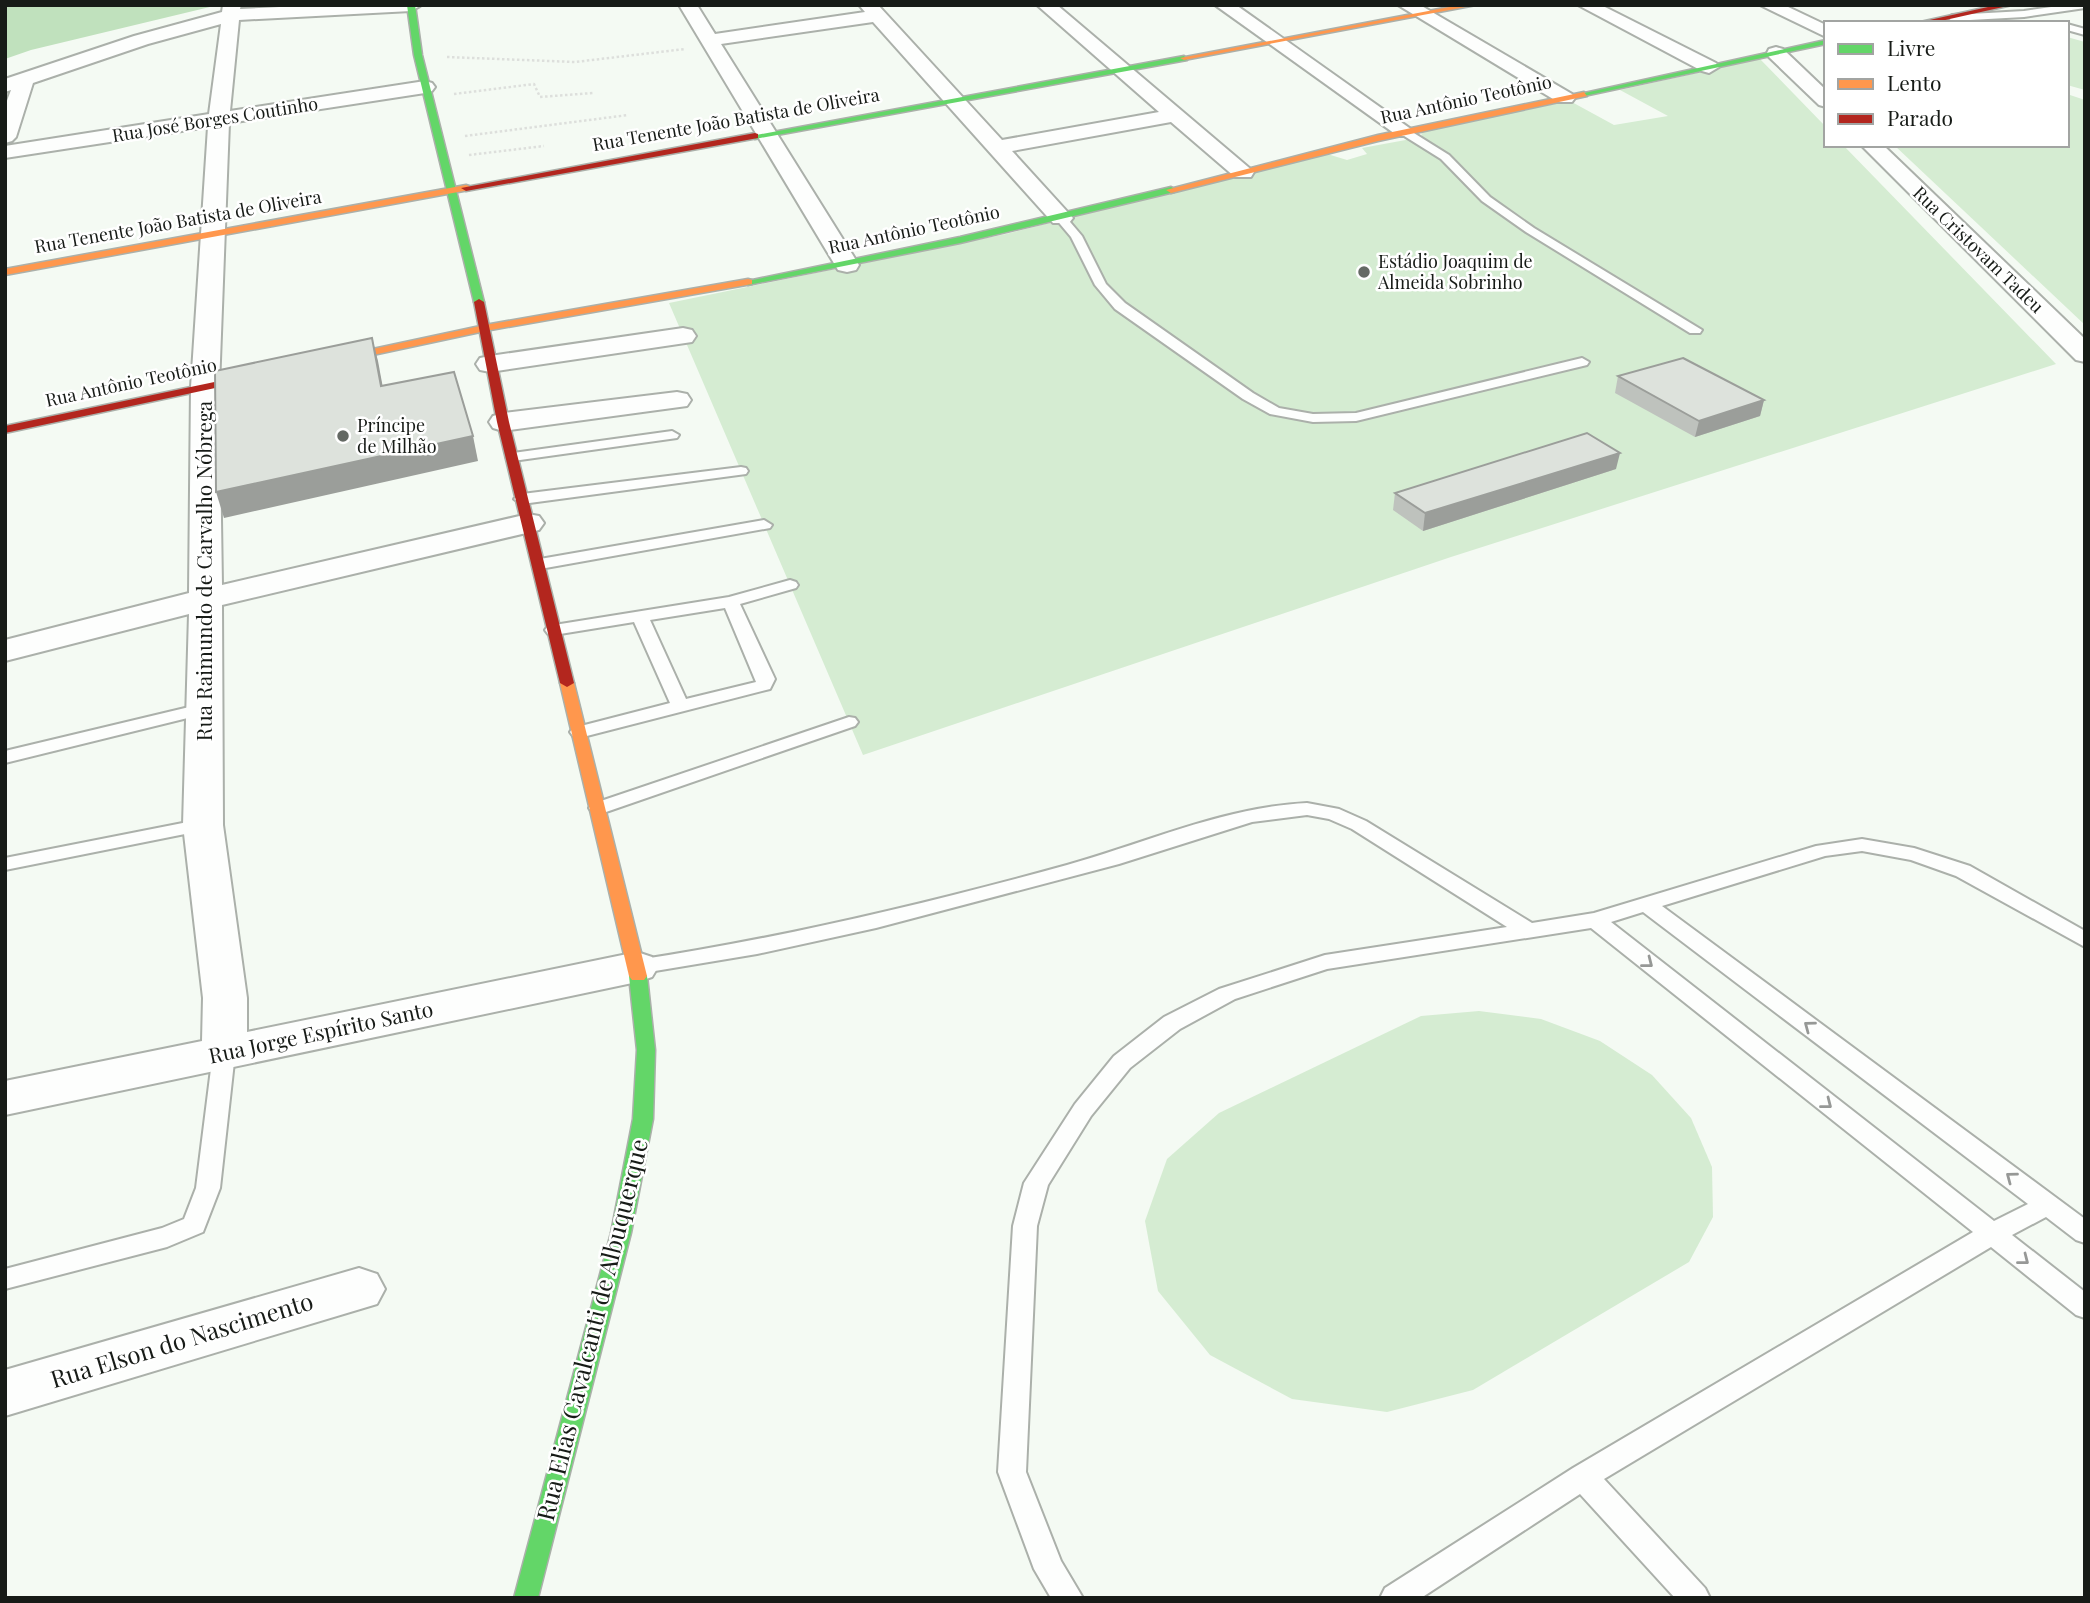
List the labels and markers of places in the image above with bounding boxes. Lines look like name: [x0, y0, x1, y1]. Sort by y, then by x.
place label: Estádio Joaquim de Almeida Sobrinho: [1377, 249, 1533, 294]
marker: Estádio Joaquim de Almeida Sobrinho: [1356, 264, 1372, 280]
place label: Príncipe de Milhão: [357, 413, 437, 458]
marker: Príncipe de Milhão: [335, 428, 351, 444]

